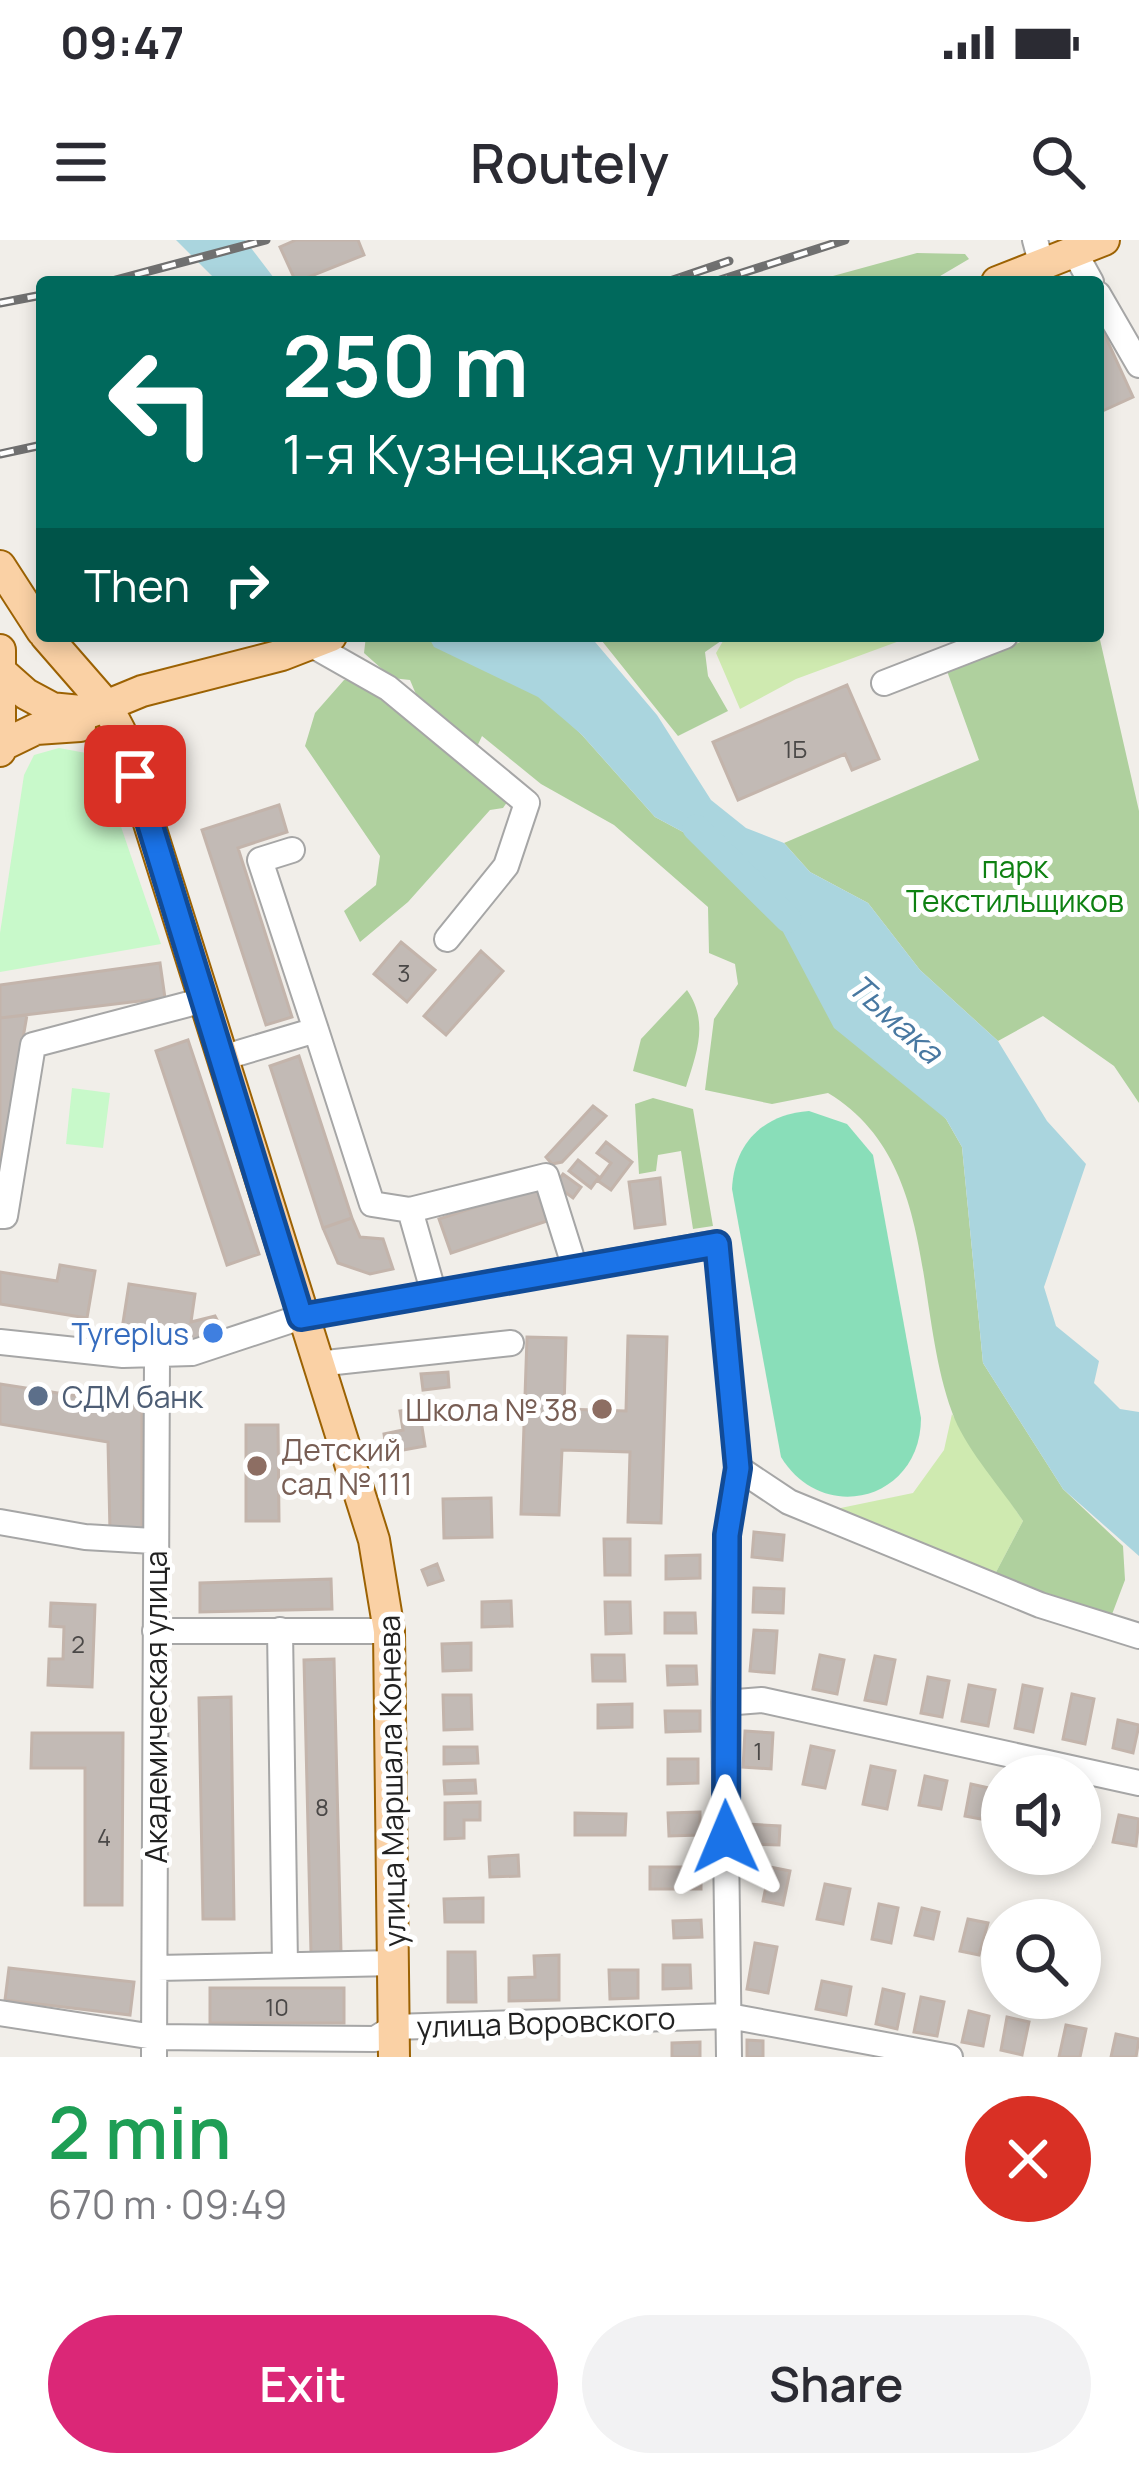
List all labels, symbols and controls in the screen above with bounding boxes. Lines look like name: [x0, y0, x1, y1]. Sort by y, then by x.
text: 09:47: [60, 11, 184, 73]
text: Routely: [470, 125, 669, 199]
icon: menu: [48, 129, 114, 195]
icon: search: [1025, 129, 1091, 195]
text: 250 m: [282, 307, 529, 422]
icon: left: [84, 324, 240, 480]
text: 1-я Кузнецкая улица: [282, 416, 799, 490]
icon: right: [214, 552, 280, 618]
text: Then: [84, 554, 190, 616]
pin: [84, 725, 186, 827]
house number: 1Б: [783, 732, 807, 765]
icon: arrive: [102, 743, 168, 809]
park label: парк Текстильщиков: [906, 846, 1124, 921]
house number: 3: [397, 956, 411, 989]
water label: Тьмака: [839, 963, 954, 1074]
place label: Tyreplus: [71, 1313, 189, 1354]
marker: Tyreplus: [200, 1320, 226, 1346]
place label: СДМ банк: [62, 1376, 204, 1417]
marker: СДМ банк: [25, 1383, 51, 1409]
place label: Школа № 38: [405, 1389, 578, 1430]
marker: Школа № 38: [589, 1396, 615, 1422]
place label: Детский сад № 111: [281, 1429, 412, 1504]
marker: Детский сад № 111: [244, 1453, 270, 1479]
street label: Академическая улица: [135, 1551, 176, 1863]
street label: улица Маршала Конева: [368, 1615, 414, 1947]
house number: 2: [71, 1627, 85, 1660]
house number: 1: [753, 1734, 763, 1767]
map controls: [981, 1755, 1101, 2019]
button: sound: [981, 1755, 1101, 1875]
position arrow: [663, 1774, 789, 1900]
house number: 8: [315, 1790, 329, 1823]
house number: 4: [97, 1820, 111, 1853]
button: search: [981, 1899, 1101, 2019]
house number: 10: [265, 1990, 289, 2023]
street label: улица Воровского: [416, 1997, 676, 2047]
text: 2 min: [48, 2082, 232, 2181]
button: close: [965, 2096, 1091, 2222]
text: 670 m · 09:49: [48, 2177, 287, 2231]
button: Exit: [48, 2315, 558, 2453]
button: Share: [582, 2315, 1091, 2453]

